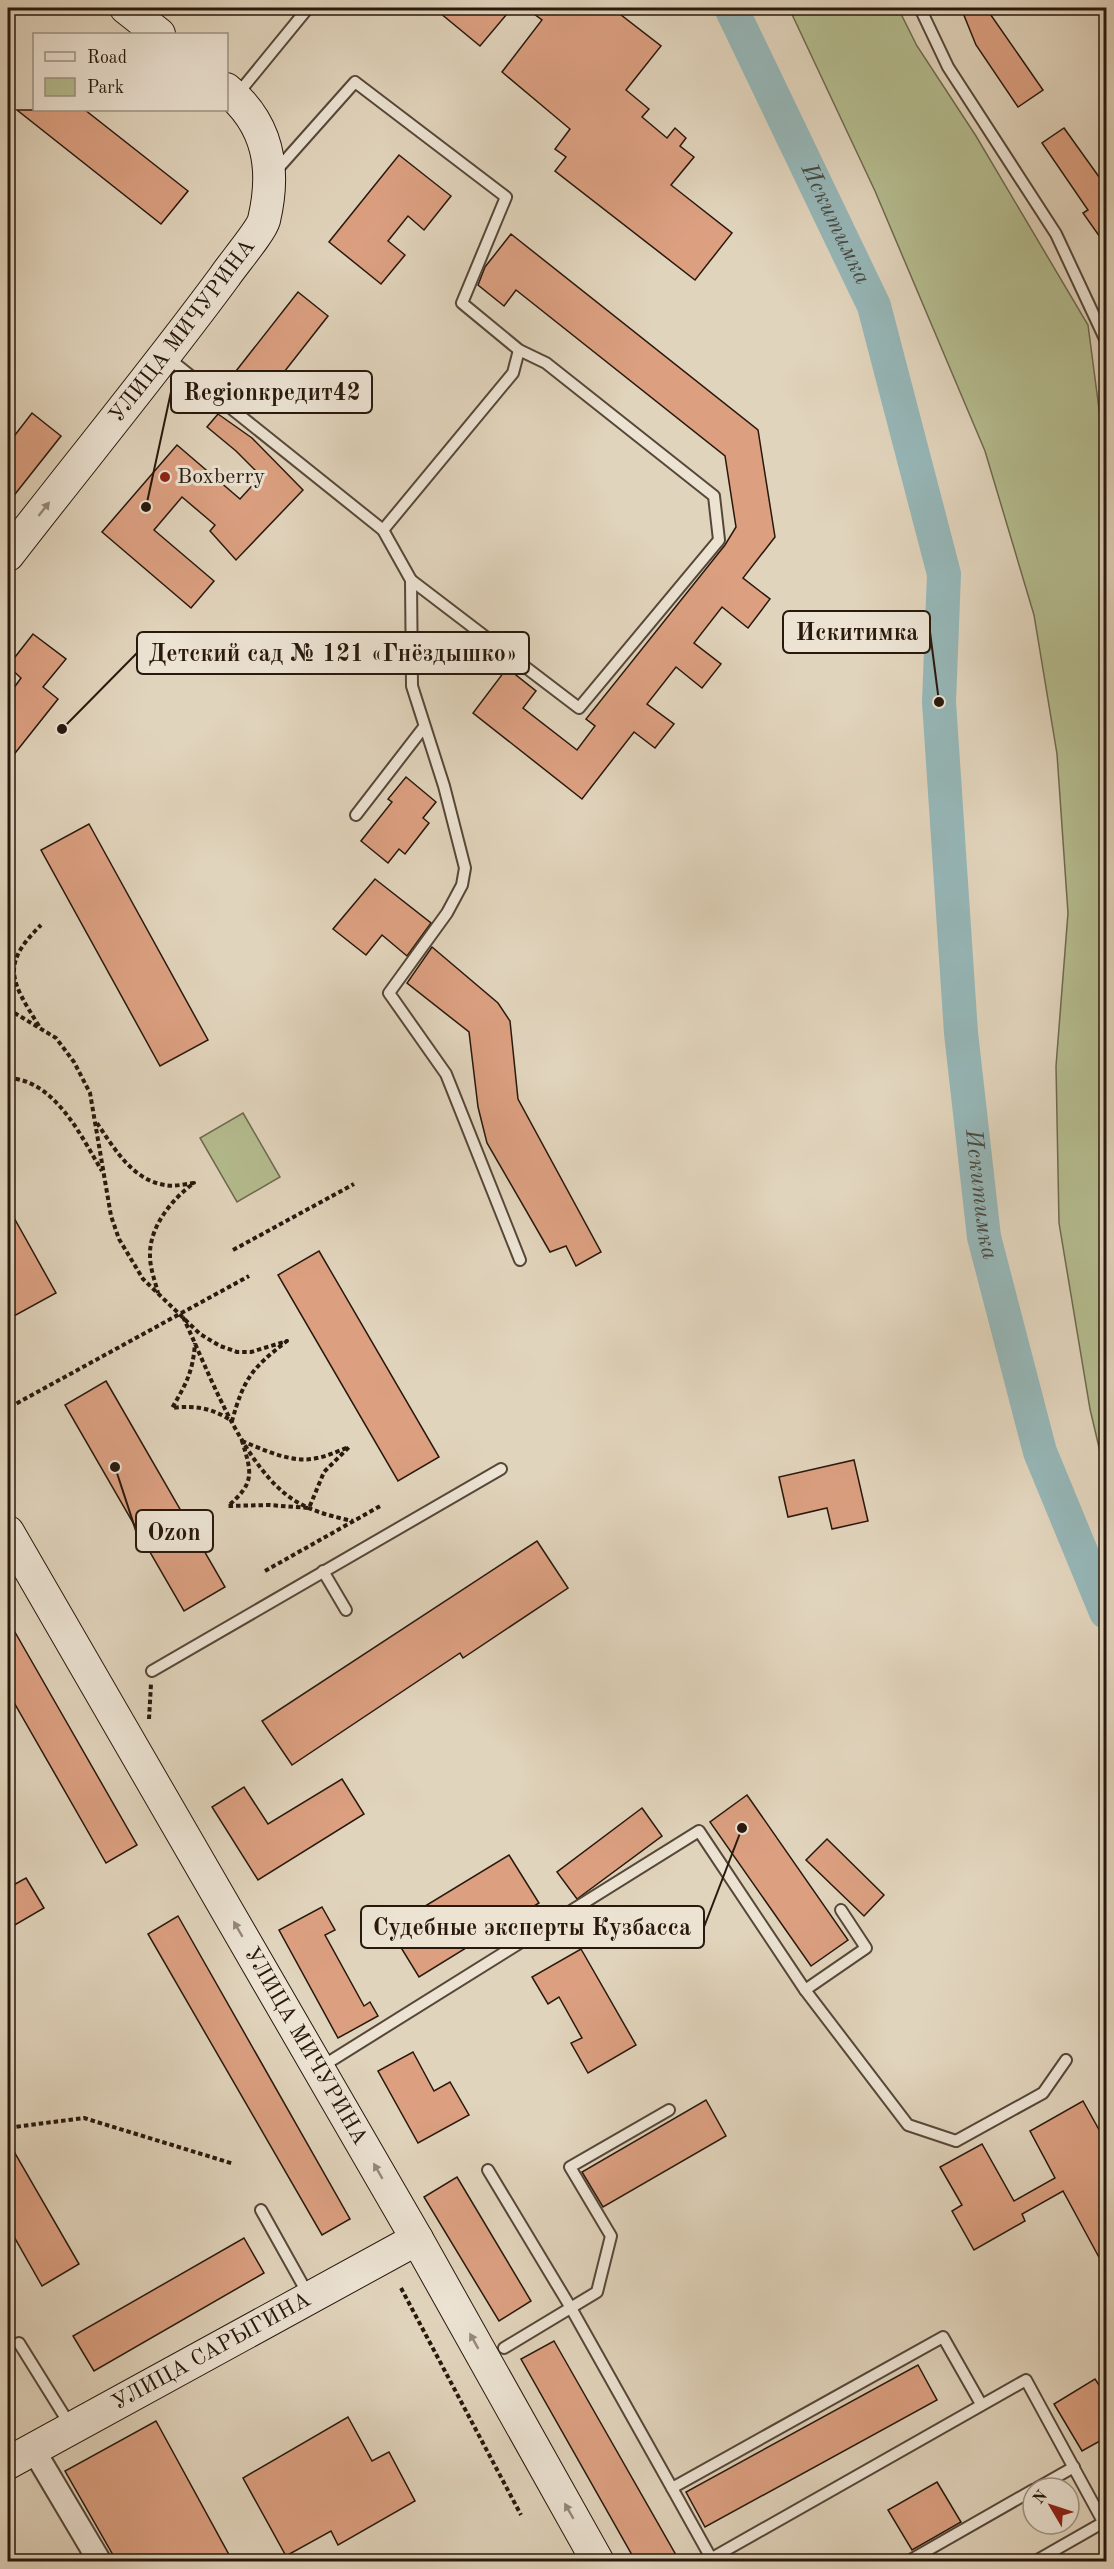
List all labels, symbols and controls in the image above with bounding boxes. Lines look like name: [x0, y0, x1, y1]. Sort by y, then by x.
legend: [33, 33, 228, 111]
text: Road: [87, 49, 127, 67]
text: Park: [87, 79, 124, 97]
water label: Искитимка: [795, 159, 874, 289]
street label: УЛИЦА МИЧУРИНА: [106, 235, 260, 427]
callout: Regionкредит42: [171, 371, 372, 413]
text: Regionкредит42: [183, 382, 361, 406]
place label: Boxberry: [177, 466, 265, 488]
marker: Boxberry: [158, 470, 172, 484]
one-way arrow: [37, 501, 50, 517]
callout: Искитимка: [783, 611, 930, 653]
text: Искитимка: [796, 622, 918, 646]
callout: Детский сад № 121 «Гнёздышко»: [137, 632, 529, 674]
text: Детский сад № 121 «Гнёздышко»: [149, 643, 517, 667]
water label: Искитимка: [960, 1127, 1001, 1262]
callout: Ozon: [136, 1510, 213, 1552]
text: Ozon: [147, 1522, 201, 1546]
callout: Судебные эксперты Кузбасса: [361, 1906, 704, 1948]
text: Судебные эксперты Кузбасса: [373, 1917, 691, 1941]
one-way arrow: [233, 1920, 243, 1937]
street label: УЛИЦА МИЧУРИНА: [240, 1944, 371, 2149]
one-way arrow: [372, 2163, 383, 2179]
street label: УЛИЦА САРЫГИНА: [109, 2288, 314, 2415]
one-way arrow: [469, 2332, 479, 2349]
north arrow: [1021, 2476, 1081, 2536]
text: N: [1031, 2487, 1051, 2508]
one-way arrow: [564, 2502, 574, 2519]

